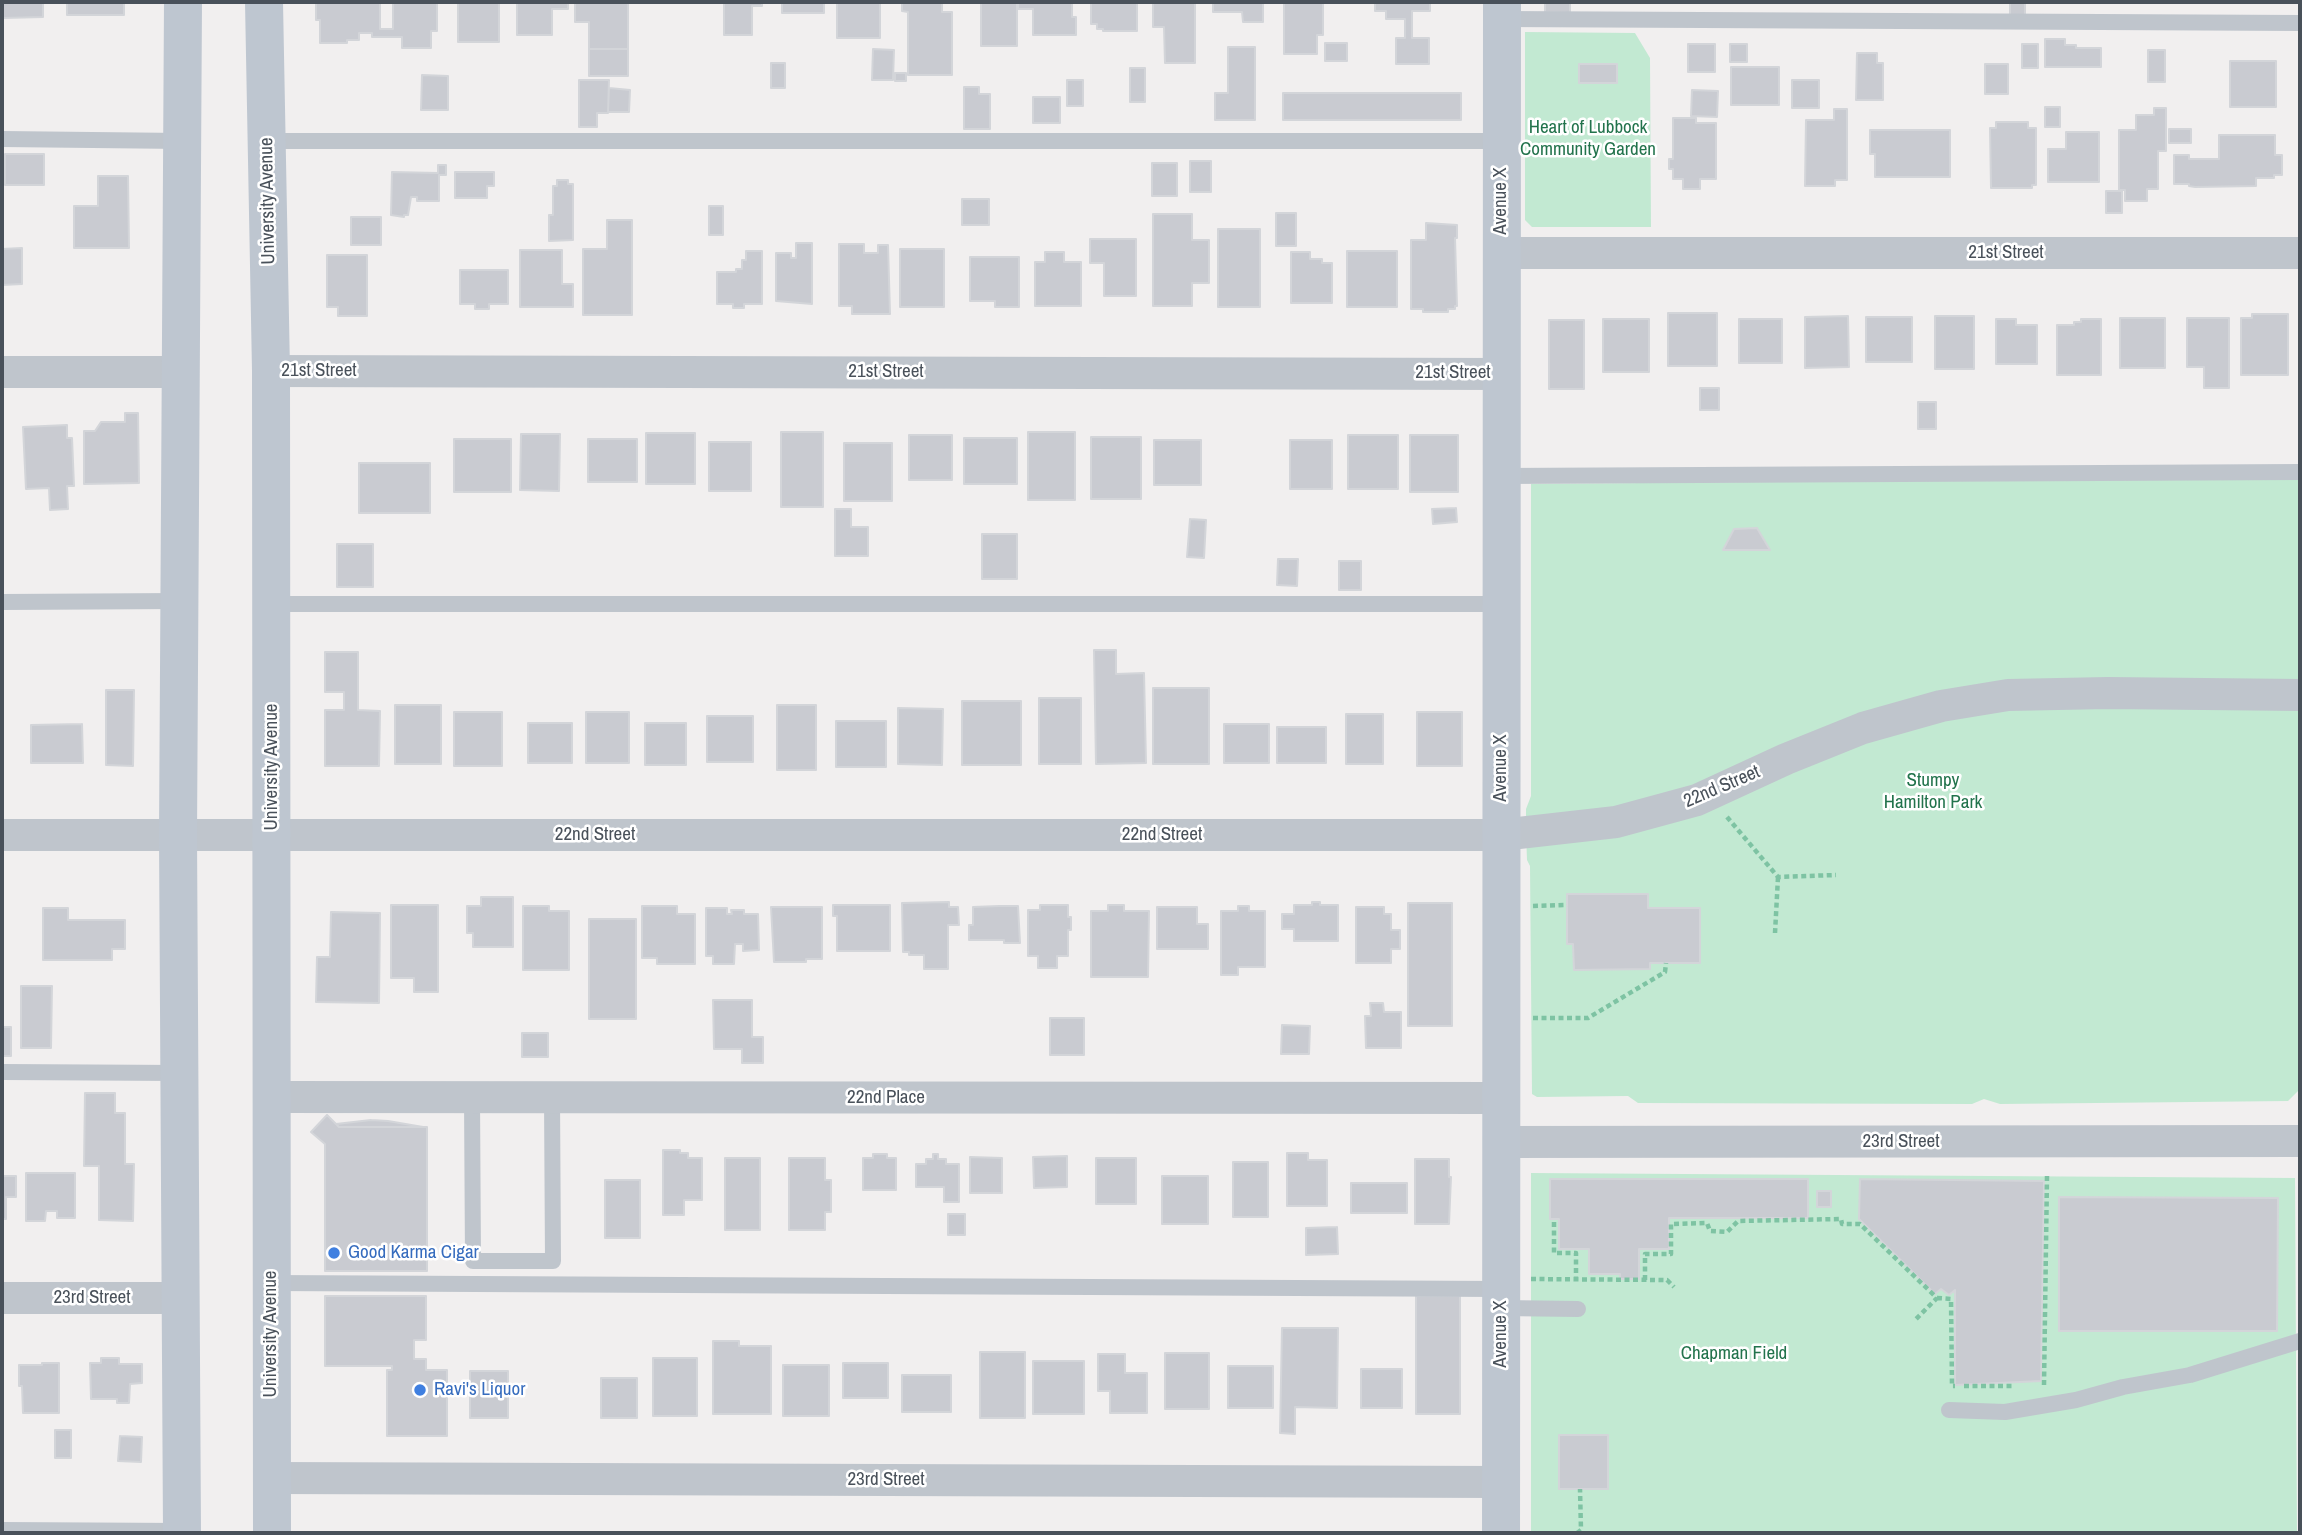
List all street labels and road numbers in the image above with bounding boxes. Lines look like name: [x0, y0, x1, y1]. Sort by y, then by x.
street label: University Avenue: [255, 137, 281, 265]
street label: Avenue X: [1490, 167, 1512, 235]
street label: 21st Street: [1968, 242, 2044, 264]
street label: 21st Street: [281, 360, 357, 382]
street label: 21st Street: [848, 361, 924, 383]
street label: 21st Street: [1415, 362, 1491, 384]
street label: University Avenue: [261, 703, 283, 831]
street label: Avenue X: [1490, 734, 1512, 802]
street label: 22nd Street: [1680, 761, 1764, 813]
street label: 22nd Street: [555, 824, 635, 846]
street label: 22nd Street: [1122, 824, 1202, 846]
street label: 22nd Place: [847, 1087, 925, 1109]
street label: 23rd Street: [1862, 1131, 1940, 1153]
street label: University Avenue: [260, 1270, 282, 1398]
street label: 23rd Street: [53, 1287, 131, 1309]
street label: Avenue X: [1490, 1300, 1512, 1368]
street label: 23rd Street: [847, 1469, 925, 1491]

